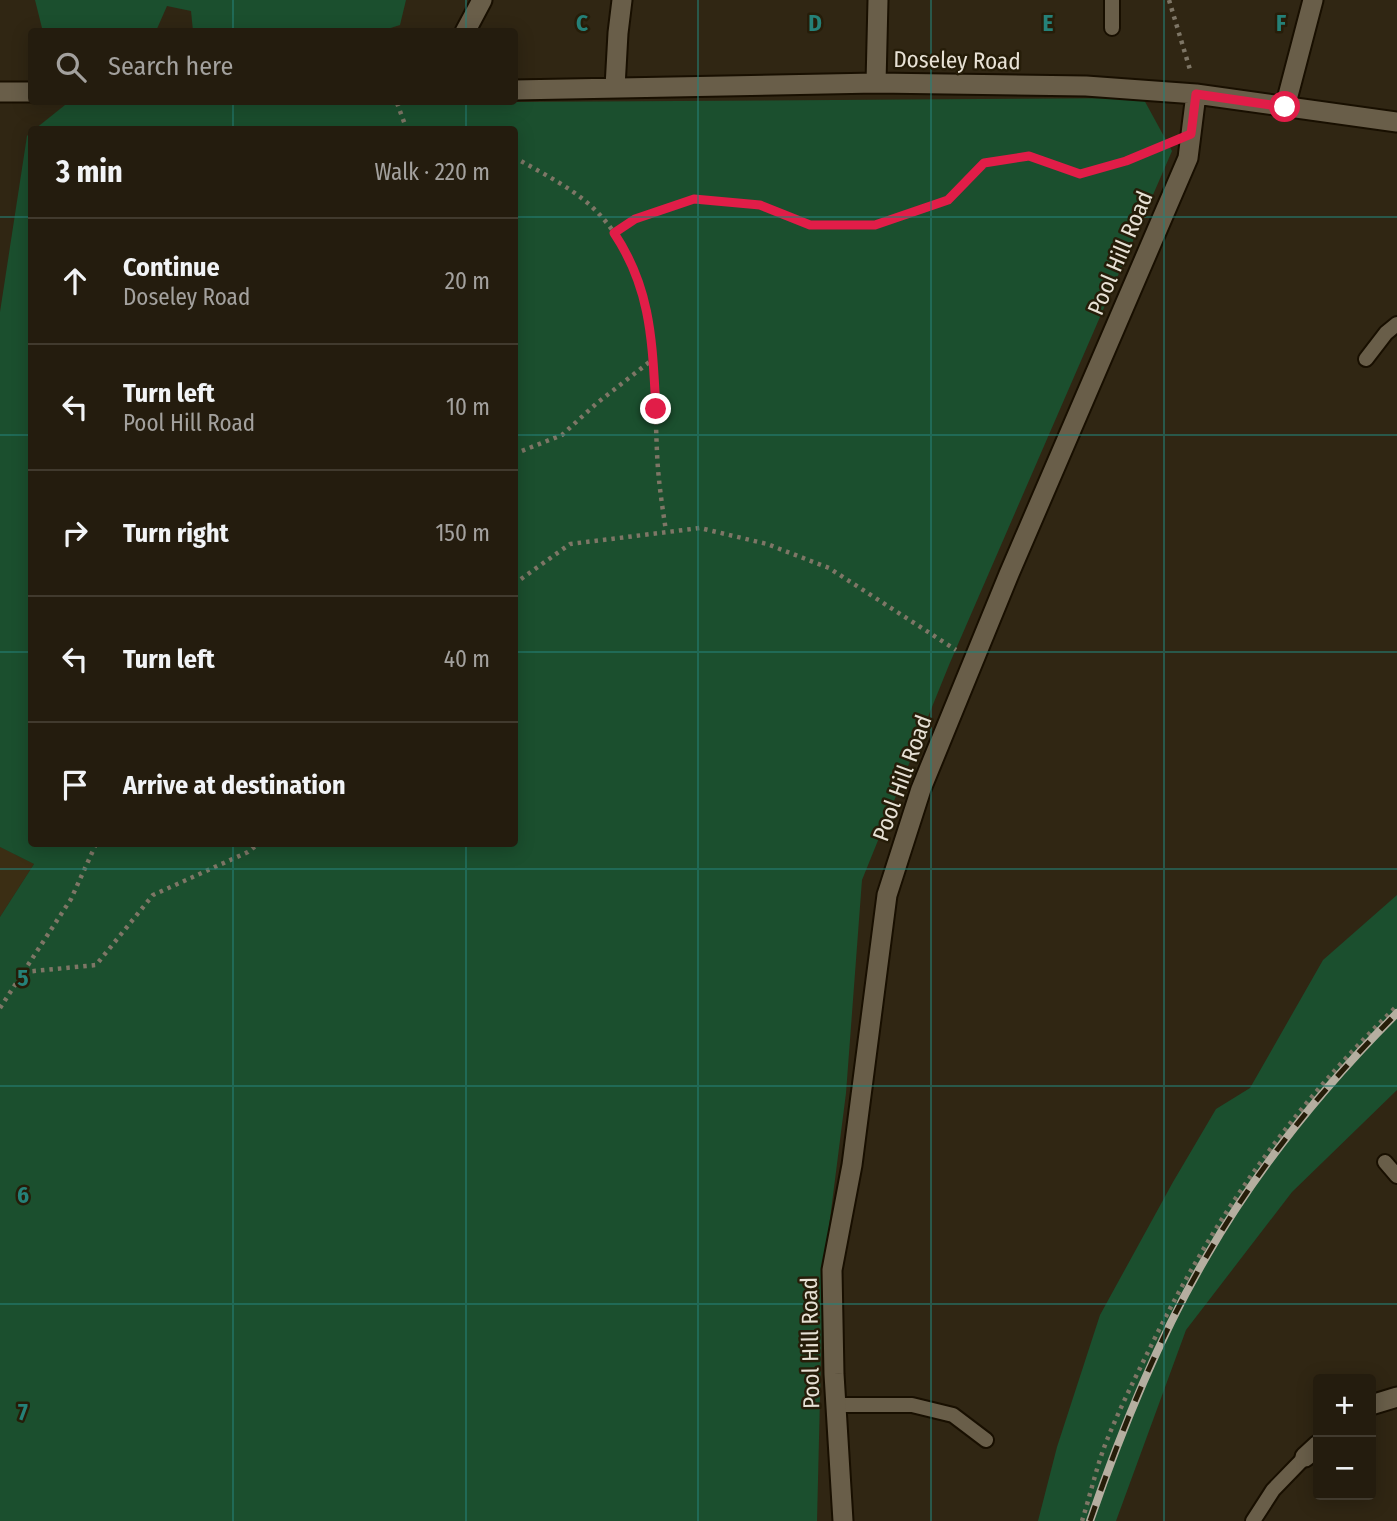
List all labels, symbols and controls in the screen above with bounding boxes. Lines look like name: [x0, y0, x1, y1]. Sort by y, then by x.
text: C: [576, 9, 588, 37]
text: D: [808, 9, 822, 37]
text: E: [1043, 9, 1054, 37]
text: F: [1276, 9, 1286, 37]
search box: [28, 28, 518, 105]
street label: Doseley Road: [893, 45, 1021, 75]
icon: search: [52, 48, 90, 86]
text: Search here: [108, 51, 233, 82]
route start: [1269, 91, 1300, 122]
text: 3 min: [56, 154, 123, 190]
text: Walk · 220 m: [375, 158, 490, 186]
street label: Pool Hill Road: [1081, 187, 1159, 319]
text: Continue: [123, 252, 220, 283]
icon: ahead: [56, 262, 94, 300]
text: 20 m: [445, 267, 490, 295]
text: Doseley Road: [123, 283, 250, 311]
text: Turn left: [123, 378, 215, 409]
icon: left: [56, 388, 94, 426]
text: 10 m: [446, 393, 490, 421]
route end: [640, 393, 671, 424]
text: Pool Hill Road: [123, 409, 255, 437]
icon: right: [56, 514, 94, 552]
text: Turn right: [123, 518, 229, 549]
text: 150 m: [435, 519, 490, 547]
icon: left: [56, 640, 94, 678]
text: Turn left: [123, 644, 215, 675]
text: 40 m: [444, 645, 490, 673]
street label: Pool Hill Road: [866, 711, 938, 845]
icon: arrive: [56, 766, 94, 804]
text: Arrive at destination: [123, 770, 346, 801]
text: 5: [17, 964, 29, 992]
text: 6: [17, 1181, 29, 1209]
street label: Pool Hill Road: [795, 1277, 825, 1409]
map controls: [1313, 1374, 1376, 1500]
button: +: [1313, 1374, 1376, 1437]
text: 7: [18, 1398, 28, 1426]
button: −: [1313, 1437, 1376, 1500]

